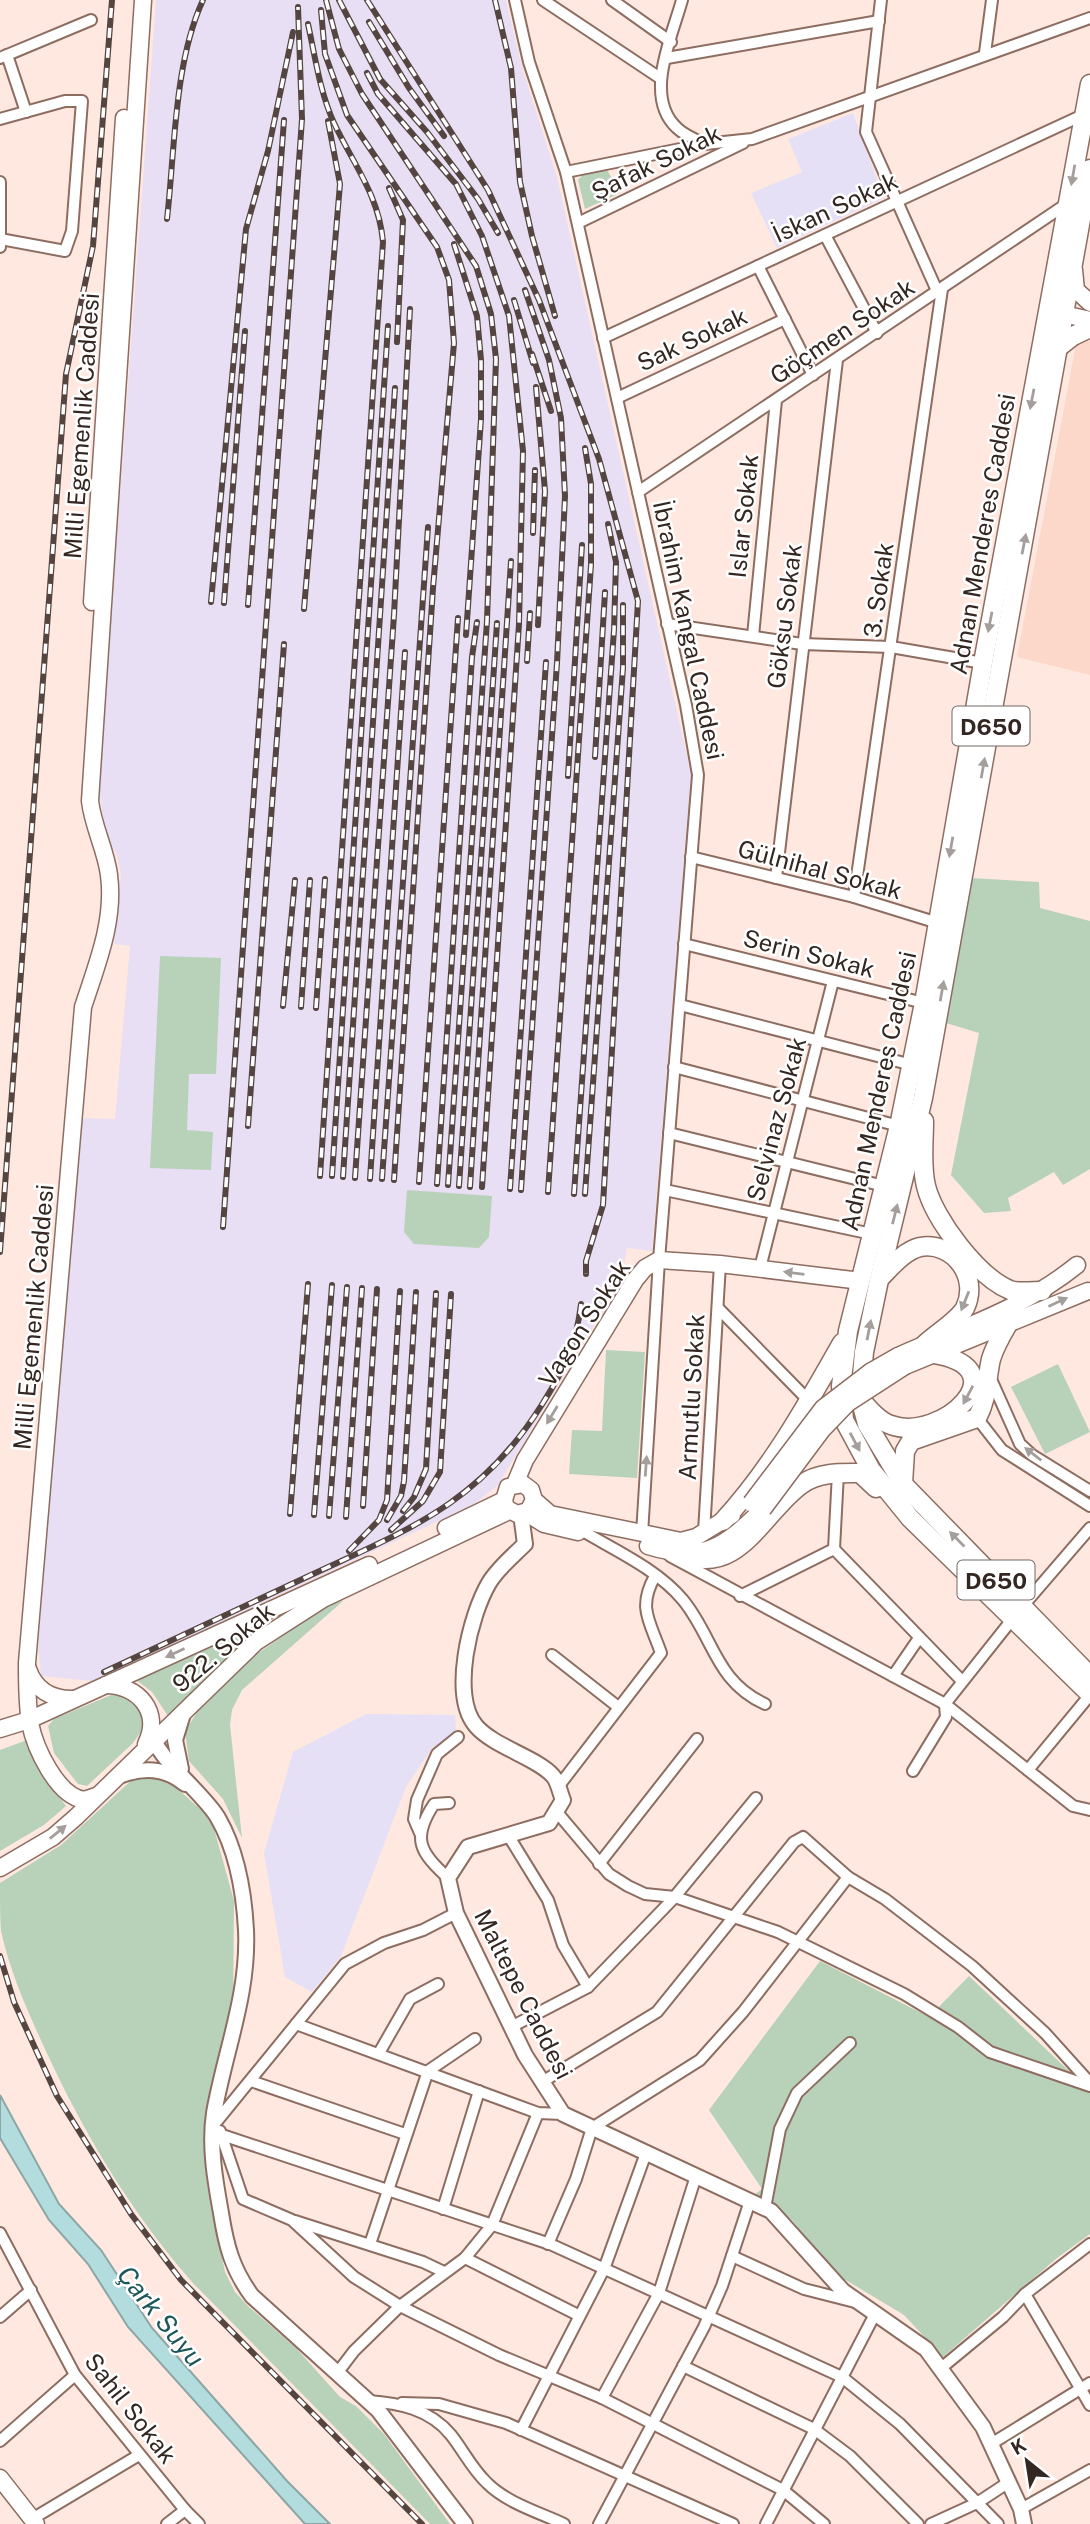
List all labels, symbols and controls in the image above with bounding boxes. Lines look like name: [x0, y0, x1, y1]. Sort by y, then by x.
street label: Şafak Sokak: [587, 119, 725, 205]
one-way arrow: [1068, 164, 1079, 186]
street label: İskan Sokak: [768, 166, 902, 248]
street label: Göçmen Sokak: [765, 272, 919, 390]
street label: Milli Egemenlik Caddesi: [58, 292, 104, 560]
street label: Sak Sokak: [633, 301, 751, 377]
one-way arrow: [1026, 388, 1037, 410]
street label: Adnan Menderes Caddesi: [943, 391, 1021, 677]
street label: Islar Sokak: [723, 453, 763, 579]
street label: İbrahim Kangal Caddesi: [648, 498, 730, 762]
one-way arrow: [1018, 533, 1029, 555]
street label: 3. Sokak: [857, 541, 899, 639]
street label: Göksu Sokak: [761, 542, 807, 690]
one-way arrow: [984, 611, 995, 633]
road number: D650: [953, 706, 1030, 746]
one-way arrow: [978, 756, 989, 778]
street label: Gülnihal Sokak: [735, 834, 905, 904]
one-way arrow: [945, 836, 956, 858]
street label: Serin Sokak: [740, 923, 878, 983]
street label: Adnan Menderes Caddesi: [835, 949, 921, 1233]
one-way arrow: [937, 980, 948, 1002]
street label: Selvinaz Sokak: [741, 1034, 811, 1204]
street label: Milli Egemenlik Caddesi: [7, 1183, 59, 1451]
one-way arrow: [890, 1203, 901, 1225]
street label: Vagon Sokak: [533, 1254, 635, 1392]
one-way arrow: [782, 1267, 804, 1278]
one-way arrow: [959, 1291, 970, 1312]
one-way arrow: [1048, 1296, 1068, 1308]
street label: Armutlu Sokak: [673, 1313, 709, 1481]
one-way arrow: [863, 1319, 874, 1341]
one-way arrow: [963, 1385, 974, 1405]
one-way arrow: [546, 1405, 558, 1424]
one-way arrow: [849, 1433, 861, 1452]
one-way arrow: [1024, 1448, 1042, 1462]
one-way arrow: [641, 1455, 652, 1477]
one-way arrow: [948, 1531, 965, 1548]
road number: D650: [958, 1560, 1034, 1600]
street label: 922. Sokak: [166, 1596, 280, 1698]
one-way arrow: [165, 1648, 186, 1659]
one-way arrow: [49, 1825, 66, 1840]
street label: Maltepe Caddesi: [469, 1904, 579, 2084]
water label: Çark Suyu: [111, 2259, 211, 2373]
street label: Sahil Sokak: [79, 2347, 183, 2469]
north arrow: [992, 2426, 1062, 2496]
text: K: [1007, 2433, 1030, 2459]

